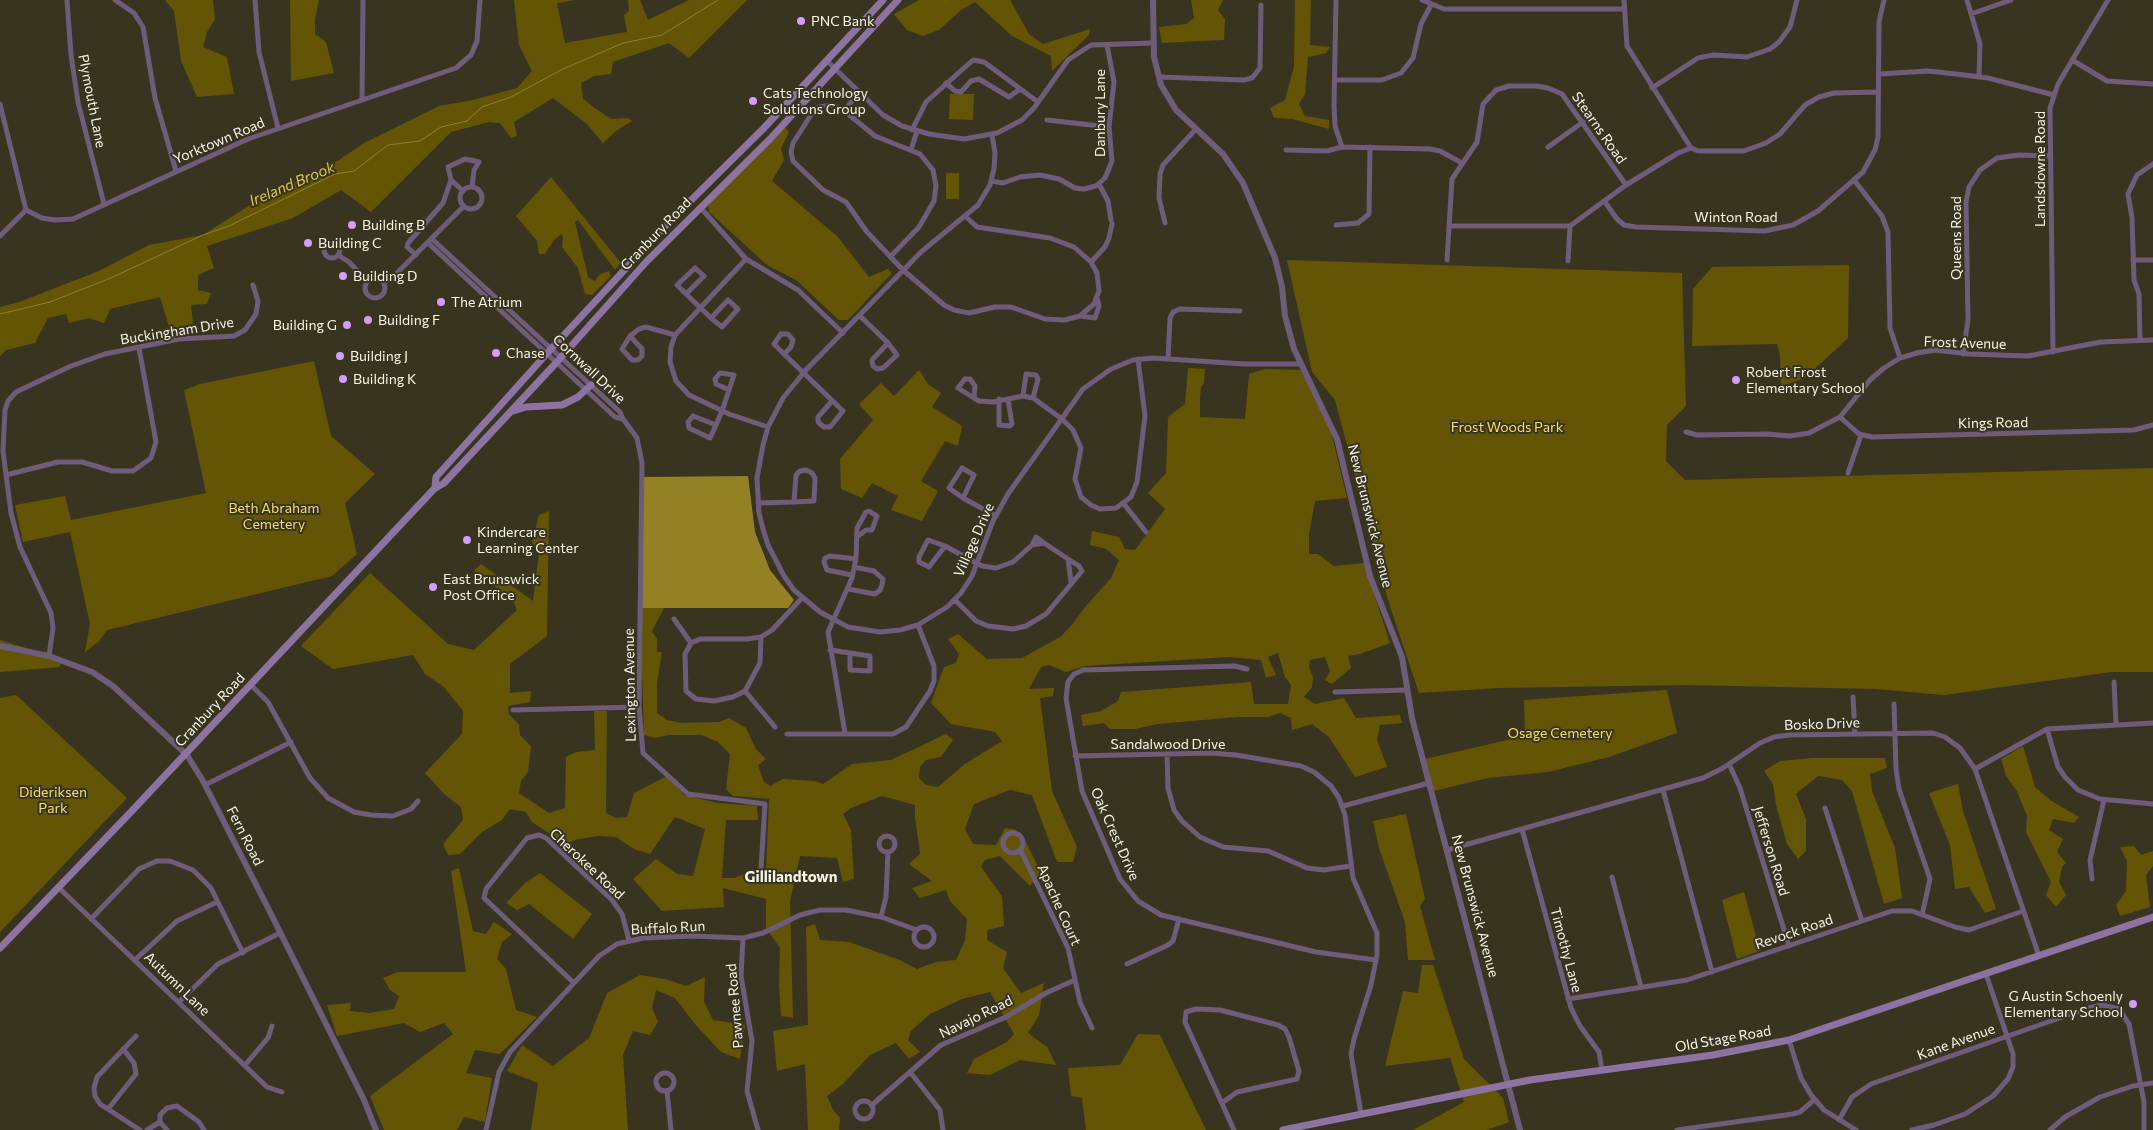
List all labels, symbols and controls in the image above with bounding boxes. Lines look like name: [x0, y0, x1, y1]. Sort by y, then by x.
place label: PNC Bank: [811, 13, 875, 29]
marker: PNC Bank: [795, 15, 807, 27]
street label: Plymouth Lane: [75, 53, 109, 149]
street label: Danbury Lane: [1092, 69, 1108, 157]
place label: Cats Technology Solutions Group: [763, 85, 868, 118]
street label: Stearns Road: [1568, 89, 1630, 167]
marker: Cats Technology Solutions Group: [747, 95, 759, 107]
street label: Landsdowne Road: [2032, 111, 2048, 227]
street label: Yorktown Road: [171, 114, 267, 168]
water label: Ireland Brook: [247, 158, 337, 210]
street label: Cranbury Road: [617, 194, 695, 274]
street label: Queens Road: [1948, 196, 1964, 280]
street label: Winton Road: [1694, 209, 1778, 225]
place label: Building B: [362, 217, 425, 233]
marker: Building B: [346, 219, 358, 231]
place label: Building C: [318, 235, 382, 251]
marker: Building C: [302, 237, 314, 249]
place label: Building D: [353, 268, 417, 284]
marker: Building D: [337, 270, 349, 282]
place label: The Atrium: [451, 294, 522, 310]
marker: The Atrium: [435, 296, 447, 308]
place label: Building F: [378, 312, 440, 328]
street label: Buckingham Drive: [119, 314, 235, 348]
marker: Building F: [362, 314, 374, 326]
place label: Building G: [273, 317, 337, 333]
marker: Building G: [341, 319, 353, 331]
street label: Cornwall Drive: [549, 331, 629, 407]
street label: Frost Avenue: [1923, 333, 2007, 353]
place label: Chase: [506, 345, 545, 361]
marker: Chase: [490, 347, 502, 359]
place label: Building J: [350, 348, 408, 364]
marker: Building J: [334, 350, 346, 362]
place label: Robert Frost Elementary School: [1746, 364, 1865, 397]
place label: Building K: [353, 371, 416, 387]
marker: Building K: [337, 373, 349, 385]
marker: Robert Frost Elementary School: [1730, 374, 1742, 386]
street label: Kings Road: [1958, 414, 2028, 432]
park label: Frost Woods Park: [1451, 419, 1563, 435]
street label: New Brunswick Avenue: [1344, 443, 1396, 589]
park label: Beth Abraham Cemetery: [228, 500, 320, 532]
street label: Village Drive: [950, 501, 998, 579]
place label: Kindercare Learning Center: [477, 524, 579, 556]
marker: Kindercare Learning Center: [461, 534, 473, 546]
place label: East Brunswick Post Office: [443, 571, 539, 604]
marker: East Brunswick Post Office: [427, 581, 439, 593]
street label: Lexington Avenue: [621, 628, 639, 742]
street label: Cranbury Road: [172, 670, 248, 750]
street label: Bosko Drive: [1784, 714, 1860, 734]
park label: Osage Cemetery: [1508, 725, 1612, 741]
street label: Sandalwood Drive: [1111, 736, 1225, 752]
park label: Dideriksen Park: [19, 784, 87, 816]
street label: Oak Crest Drive: [1087, 785, 1143, 883]
street label: Fern Road: [223, 804, 267, 868]
street label: Jefferson Road: [1749, 804, 1793, 898]
street label: Cherokee Road: [546, 825, 628, 903]
street label: New Brunswick Avenue: [1448, 833, 1502, 979]
street label: Apache Court: [1034, 862, 1084, 948]
district label: Gillilandtown: [745, 868, 837, 886]
street label: Timothy Lane: [1547, 906, 1585, 994]
street label: Revock Road: [1753, 911, 1835, 953]
street label: Buffalo Run: [630, 918, 706, 938]
street label: Autumn Lane: [141, 949, 213, 1019]
street label: Pawnee Road: [723, 963, 747, 1049]
place label: G Austin Schoenly Elementary School: [2004, 988, 2123, 1020]
street label: Navajo Road: [937, 992, 1015, 1042]
marker: G Austin Schoenly Elementary School: [2127, 998, 2139, 1010]
street label: Kane Avenue: [1915, 1020, 1997, 1064]
street label: Old Stage Road: [1674, 1022, 1772, 1056]

